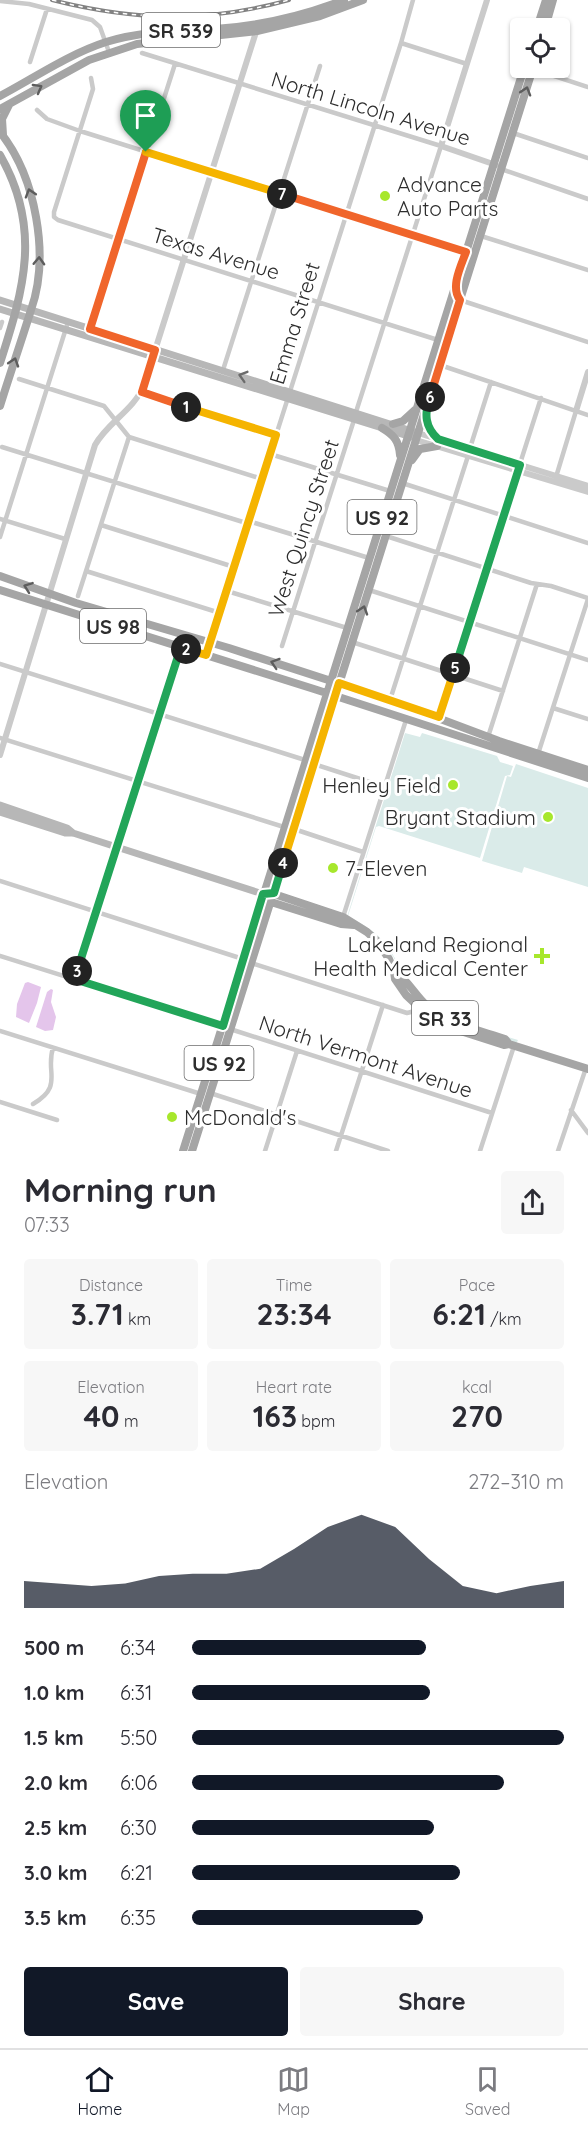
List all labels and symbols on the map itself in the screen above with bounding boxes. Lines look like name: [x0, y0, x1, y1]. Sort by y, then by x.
road number: SR 539: [142, 13, 220, 47]
street label: North Lincoln Avenue: [268, 65, 474, 151]
one-way arrow: [32, 84, 42, 95]
one-way arrow: [519, 86, 531, 97]
pin: [120, 90, 171, 152]
place label: Advance Auto Parts: [397, 171, 498, 221]
pin: 7: [267, 179, 297, 209]
one-way arrow: [25, 188, 37, 199]
marker: Advance Auto Parts: [378, 189, 392, 203]
street label: Texas Avenue: [149, 221, 283, 285]
one-way arrow: [32, 256, 45, 265]
street label: Emma Street: [263, 259, 325, 387]
one-way arrow: [7, 357, 19, 368]
one-way arrow: [238, 371, 249, 383]
pin: 6: [415, 382, 445, 412]
pin: 1: [171, 392, 201, 422]
street label: West Quincy Street: [262, 436, 344, 620]
road number: US 92: [348, 500, 416, 534]
one-way arrow: [23, 581, 34, 594]
one-way arrow: [355, 605, 368, 616]
road number: US 98: [80, 609, 146, 643]
pin: 2: [171, 634, 201, 664]
pin: 5: [440, 653, 470, 683]
one-way arrow: [270, 658, 281, 670]
place label: Henley Field: [322, 772, 441, 798]
marker: Henley Field: [446, 778, 460, 792]
place label: Bryant Stadium: [385, 804, 536, 830]
marker: Bryant Stadium: [541, 810, 555, 824]
pin: 4: [268, 848, 298, 878]
place label: 7-Eleven: [345, 855, 427, 881]
marker: 7-Eleven: [326, 861, 340, 875]
place label: Lakeland Regional Health Medical Center: [313, 931, 528, 981]
marker: Lakeland Regional Health Medical Center: [533, 947, 551, 965]
pin: 3: [62, 956, 92, 986]
road number: SR 33: [412, 1001, 478, 1035]
street label: North Vermont Avenue: [256, 1009, 476, 1103]
road number: US 92: [184, 1046, 254, 1080]
place label: McDonald's: [184, 1104, 296, 1130]
marker: McDonald's: [165, 1110, 179, 1124]

